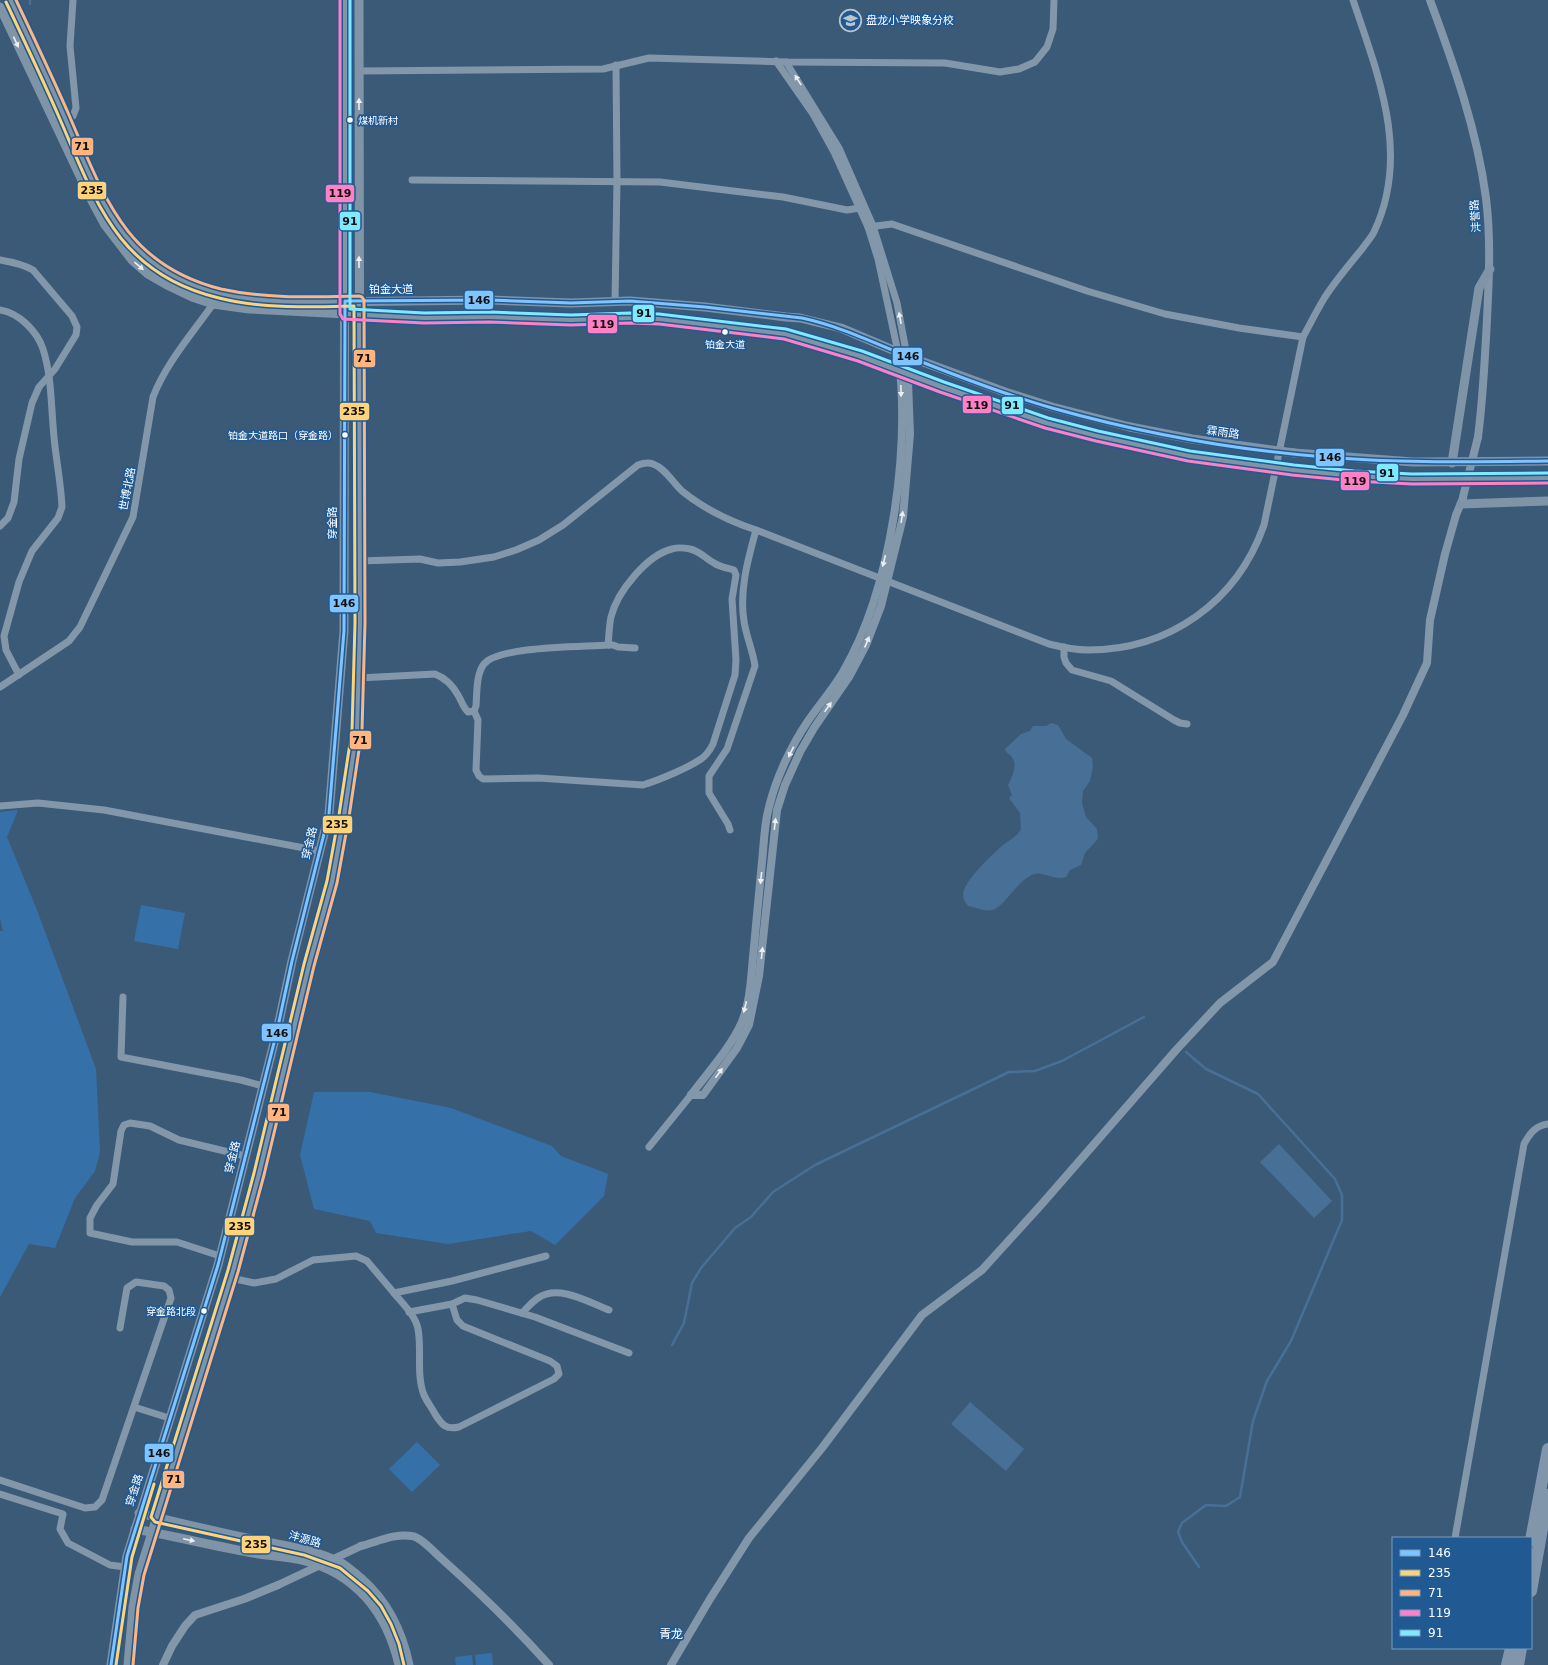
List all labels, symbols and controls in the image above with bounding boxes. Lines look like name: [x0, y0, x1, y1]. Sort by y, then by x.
school or university icon: 盘龙小学映象分校: [837, 7, 863, 33]
place label: 盘龙小学映象分校: [866, 14, 954, 27]
one-way arrow: [13, 37, 19, 48]
one-way arrow: [794, 75, 802, 85]
one-way arrow: [356, 97, 362, 110]
marker: 煤机新村: [345, 115, 355, 125]
place label: 煤机新村: [358, 115, 398, 126]
line badge: 71: [71, 137, 94, 156]
text: 71: [74, 140, 90, 153]
line badge: 235: [77, 181, 107, 200]
text: 235: [81, 184, 103, 197]
line badge: 119: [325, 184, 355, 203]
text: 119: [329, 187, 351, 200]
street label: 沣誉路: [1468, 199, 1483, 233]
line badge: 91: [339, 211, 361, 231]
text: 91: [342, 215, 358, 228]
one-way arrow: [356, 255, 362, 268]
one-way arrow: [133, 261, 144, 270]
street label: 铂金大道: [369, 283, 413, 296]
line badge: 146: [464, 290, 494, 310]
text: 146: [468, 294, 491, 307]
line badge: 91: [632, 304, 655, 323]
text: 91: [636, 307, 652, 320]
one-way arrow: [897, 311, 903, 324]
line badge: 119: [587, 314, 618, 334]
text: 119: [592, 318, 614, 331]
marker: 铂金大道: [720, 327, 730, 337]
place label: 铂金大道: [705, 339, 745, 350]
line badge: 146: [892, 347, 923, 366]
line badge: 71: [353, 349, 376, 368]
text: 146: [897, 350, 920, 363]
text: 71: [356, 352, 372, 365]
one-way arrow: [898, 385, 904, 398]
line badge: 119: [962, 395, 992, 414]
line badge: 91: [1001, 396, 1024, 415]
text: 119: [966, 399, 988, 412]
text: 91: [1004, 399, 1020, 412]
line badge: 235: [339, 402, 370, 421]
text: 235: [343, 405, 365, 418]
street label: 霖雨路: [1206, 424, 1240, 441]
place label: 铂金大道路口（穿金路）: [228, 430, 338, 441]
marker: 铂金大道路口（穿金路）: [340, 430, 350, 440]
line badge: 146: [1315, 448, 1345, 467]
text: 146: [1319, 451, 1342, 464]
line badge: 91: [1376, 463, 1399, 482]
street label: 世博北路: [117, 466, 138, 512]
text: 91: [1379, 467, 1395, 480]
line badge: 119: [1340, 471, 1370, 491]
text: 119: [1344, 475, 1366, 488]
street label: 穿金路: [326, 507, 339, 540]
one-way arrow: [899, 511, 905, 523]
one-way arrow: [881, 556, 887, 568]
line badge: 146: [329, 594, 359, 613]
text: 146: [333, 597, 356, 610]
one-way arrow: [864, 637, 870, 648]
one-way arrow: [824, 702, 832, 712]
line badge: 71: [349, 730, 372, 750]
text: 71: [352, 734, 368, 747]
one-way arrow: [788, 747, 794, 758]
line badge: 235: [322, 815, 353, 834]
text: 235: [326, 818, 348, 831]
one-way arrow: [772, 818, 778, 830]
street label: 穿金路: [299, 826, 320, 861]
one-way arrow: [757, 872, 764, 884]
one-way arrow: [758, 947, 765, 959]
one-way arrow: [742, 1000, 748, 1013]
line badge: 146: [261, 1023, 292, 1042]
text: 146: [266, 1027, 289, 1040]
one-way arrow: [715, 1068, 723, 1078]
line badge: 71: [267, 1103, 290, 1122]
text: 71: [271, 1106, 287, 1119]
street label: 穿金路: [222, 1140, 243, 1175]
line badge: 235: [224, 1217, 255, 1236]
text: 235: [229, 1220, 251, 1233]
place label: 穿金路北段: [146, 1306, 196, 1317]
marker: 穿金路北段: [199, 1306, 209, 1316]
line badge: 146: [144, 1443, 174, 1463]
text: 146: [148, 1447, 171, 1460]
line badge: 71: [162, 1470, 185, 1489]
street label: 穿金路: [123, 1472, 146, 1508]
text: 71: [166, 1473, 182, 1486]
street label: 沣源路: [287, 1529, 323, 1550]
line badge: 235: [241, 1535, 271, 1554]
legend: [1392, 1537, 1532, 1649]
one-way arrow: [183, 1538, 196, 1544]
text: 235: [245, 1538, 267, 1551]
text: 146: [1428, 1546, 1451, 1560]
text: 235: [1428, 1566, 1451, 1580]
text: 71: [1428, 1586, 1443, 1600]
text: 119: [1428, 1606, 1451, 1620]
text: 91: [1428, 1626, 1443, 1640]
district label: 青龙: [659, 1627, 683, 1641]

